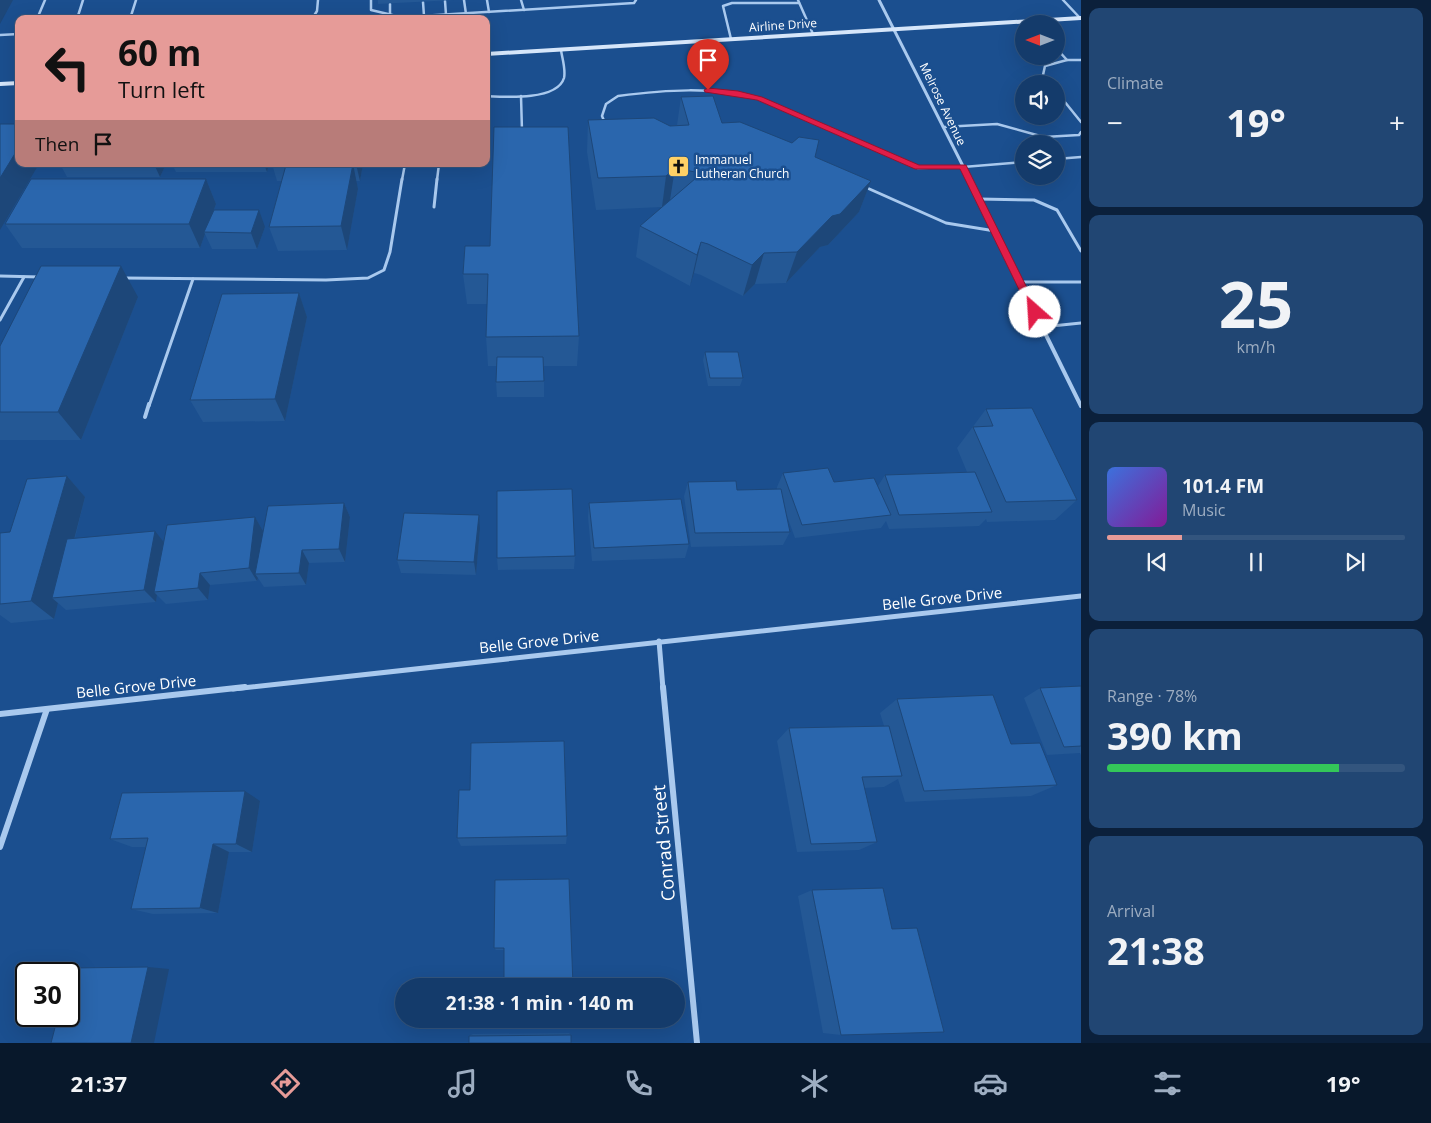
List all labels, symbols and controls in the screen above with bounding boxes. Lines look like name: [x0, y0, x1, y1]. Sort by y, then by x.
street label: Airline Drive: [748, 14, 818, 36]
north arrow: [1015, 15, 1065, 65]
map controls: [1015, 15, 1065, 185]
text: 60 m: [118, 29, 201, 76]
icon: left: [35, 35, 100, 100]
pin: [687, 39, 729, 90]
icon: arrive: [694, 46, 722, 74]
street label: Melrose Avenue: [916, 60, 970, 148]
text: Climate: [1107, 72, 1164, 94]
text: Turn left: [118, 74, 205, 104]
button: sound: [1015, 75, 1065, 125]
text: 19°: [1226, 96, 1286, 148]
text: −: [1107, 103, 1123, 141]
text: +: [1389, 103, 1405, 141]
icon: arrive: [89, 130, 117, 158]
text: Then: [35, 131, 79, 157]
button: layers: [1015, 135, 1065, 185]
place label: Immanuel Lutheran Church: [695, 151, 789, 182]
church icon: Immanuel Lutheran Church: [667, 154, 691, 178]
text: 25: [1219, 259, 1293, 347]
position arrow: [1008, 285, 1060, 337]
text: km/h: [1237, 336, 1275, 358]
text: 101.4 FM: [1182, 473, 1264, 499]
text: Music: [1182, 499, 1226, 521]
icon: previous: [1143, 548, 1171, 576]
icon: pause: [1242, 548, 1270, 576]
icon: next: [1341, 548, 1369, 576]
street label: Belle Grove Drive: [881, 582, 1003, 614]
street label: Belle Grove Drive: [478, 625, 600, 657]
street label: Belle Grove Drive: [75, 670, 197, 702]
text: Range · 78%: [1107, 685, 1197, 707]
text: 390 km: [1107, 709, 1243, 761]
street label: Conrad Street: [646, 784, 680, 902]
text: Arrival: [1107, 900, 1155, 922]
text: 21:38: [1107, 924, 1205, 976]
speed limit sign: 30: [15, 962, 80, 1027]
text: 21:38 · 1 min · 140 m: [446, 990, 634, 1016]
icon: directions: [268, 1066, 303, 1101]
icon: music: [445, 1066, 480, 1101]
icon: phone: [621, 1066, 656, 1101]
icon: climate: [797, 1066, 832, 1101]
icon: car: [973, 1066, 1008, 1101]
icon: filters: [1150, 1066, 1185, 1101]
text: 21:37: [71, 1068, 127, 1098]
text: 19°: [1326, 1068, 1360, 1098]

